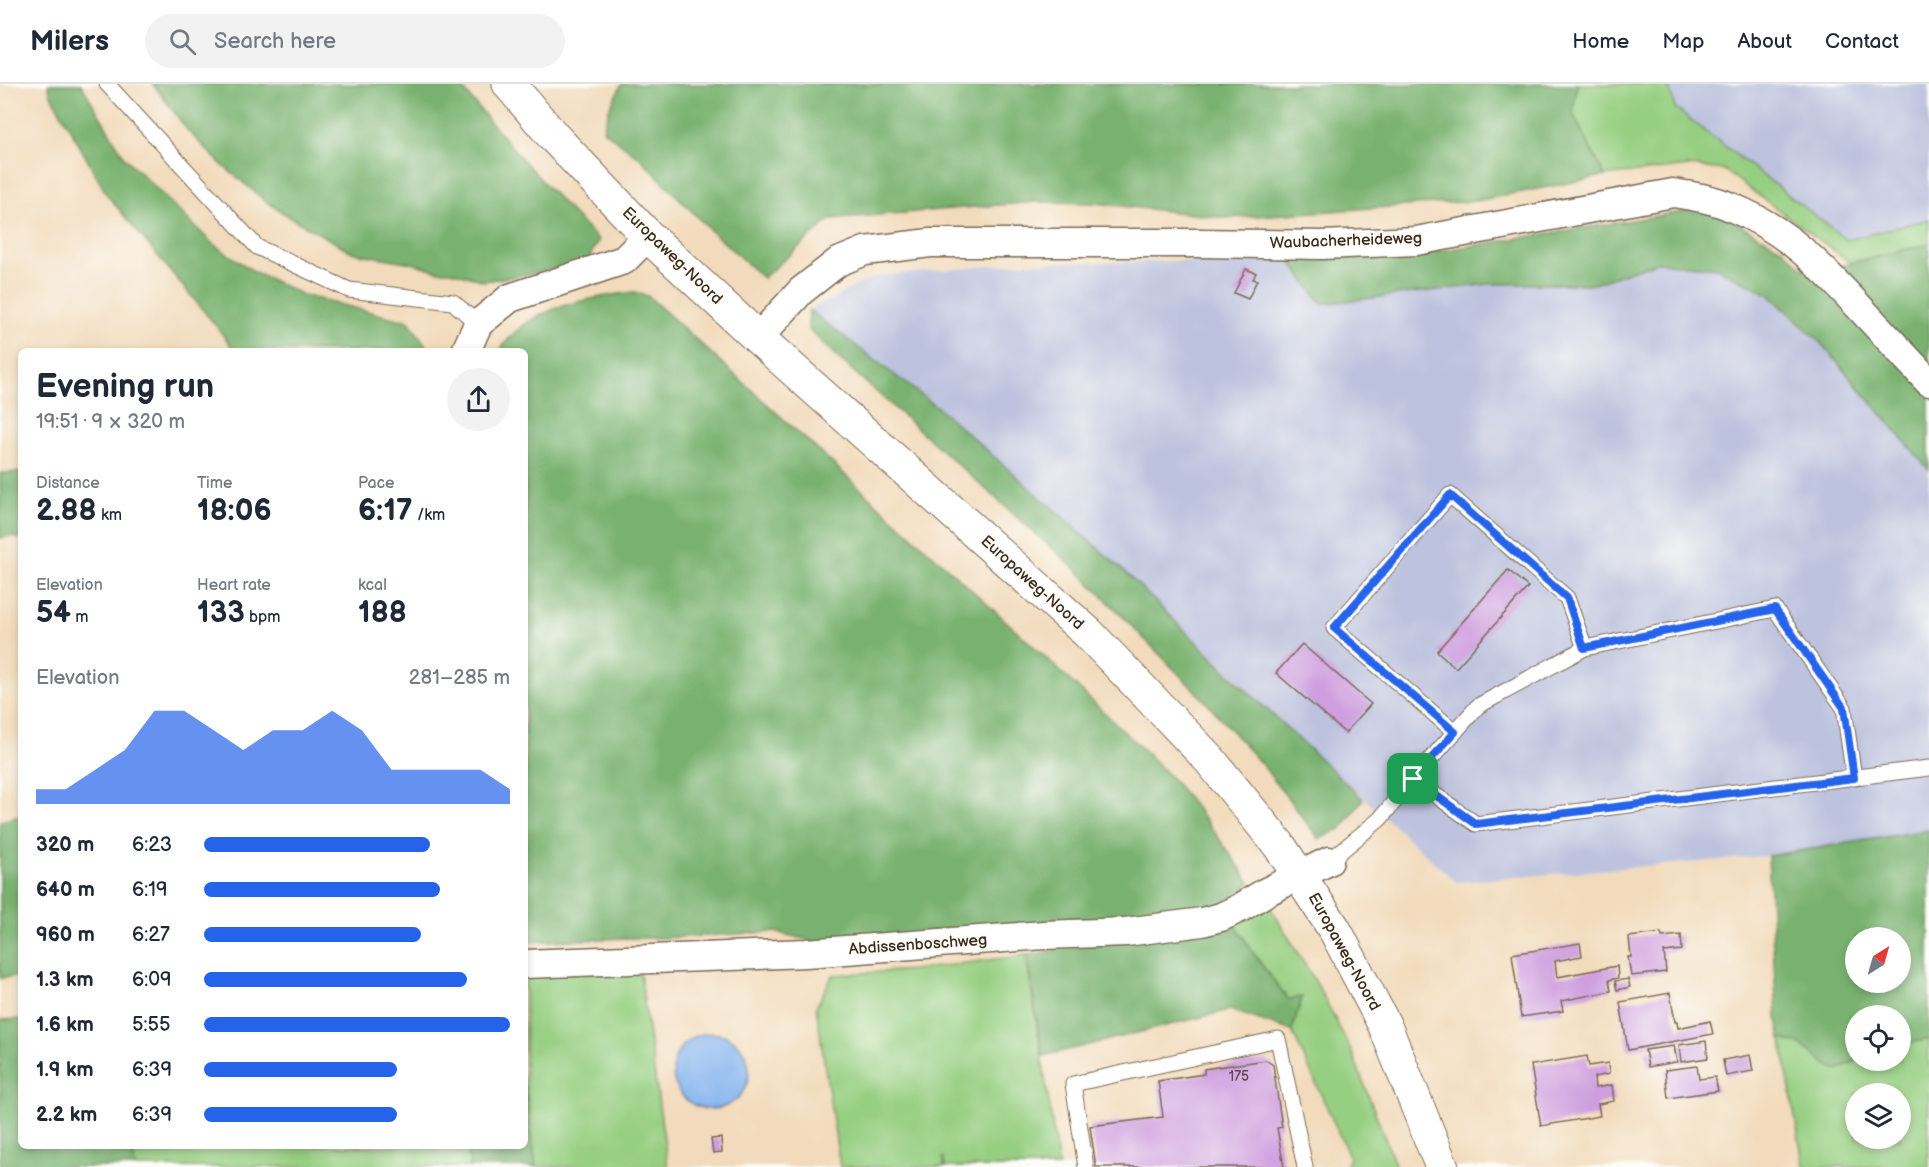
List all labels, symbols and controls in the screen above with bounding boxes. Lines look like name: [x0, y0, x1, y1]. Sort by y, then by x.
search box: [145, 14, 565, 68]
text: Milers: [30, 25, 109, 58]
icon: search: [166, 25, 199, 58]
text: Search here: [214, 28, 336, 55]
text: Home: [1572, 29, 1629, 54]
text: Map: [1662, 29, 1704, 54]
text: About: [1737, 29, 1792, 54]
text: Contact: [1825, 29, 1899, 54]
street label: Europaweg-Noord: [618, 203, 726, 309]
street label: Waubacherheideweg: [1270, 229, 1422, 253]
text: Evening run: [36, 367, 214, 407]
button: share: [447, 368, 510, 431]
text: 19:51 · 9 × 320 m: [36, 410, 185, 434]
text: Distance: [36, 474, 100, 493]
text: Time: [197, 474, 232, 493]
text: Pace: [358, 474, 394, 493]
text: 2.88: [36, 493, 97, 529]
text: 18:06: [197, 493, 272, 529]
text: 6:17: [358, 493, 413, 529]
text: km: [97, 506, 122, 525]
text: /km: [413, 506, 445, 525]
street label: Europaweg-Noord: [977, 532, 1087, 634]
text: Elevation: [36, 576, 103, 595]
text: Heart rate: [197, 576, 271, 595]
text: kcal: [358, 576, 387, 595]
text: 54: [36, 595, 71, 631]
text: 133: [197, 595, 245, 631]
text: 188: [358, 595, 407, 631]
text: m: [71, 608, 89, 627]
text: bpm: [245, 608, 281, 627]
text: Elevation: [36, 666, 119, 690]
text: 281–285 m: [409, 666, 510, 690]
pin: [1387, 753, 1438, 804]
icon: arrive: [1396, 762, 1429, 795]
text: 320 m: [36, 833, 94, 857]
text: 6:23: [132, 833, 172, 857]
text: 640 m: [36, 878, 95, 902]
text: 6:19: [132, 878, 168, 902]
street label: Europaweg-Noord: [1304, 890, 1384, 1014]
text: 960 m: [36, 923, 95, 947]
text: 6:27: [132, 923, 170, 947]
north arrow: [1845, 927, 1911, 993]
map controls: [1845, 927, 1911, 1149]
street label: Abdissenboschweg: [848, 931, 988, 959]
text: 1.3 km: [36, 968, 93, 992]
text: 6:09: [132, 968, 172, 992]
button: locate: [1845, 1005, 1911, 1071]
text: 1.6 km: [36, 1013, 94, 1037]
text: 5:55: [132, 1013, 170, 1037]
text: 1.9 km: [36, 1058, 93, 1082]
text: 6:39: [132, 1058, 172, 1082]
house number: 175: [1229, 1068, 1249, 1085]
button: layers: [1845, 1083, 1911, 1149]
text: 2.2 km: [36, 1103, 97, 1127]
text: 6:39: [132, 1103, 172, 1127]

